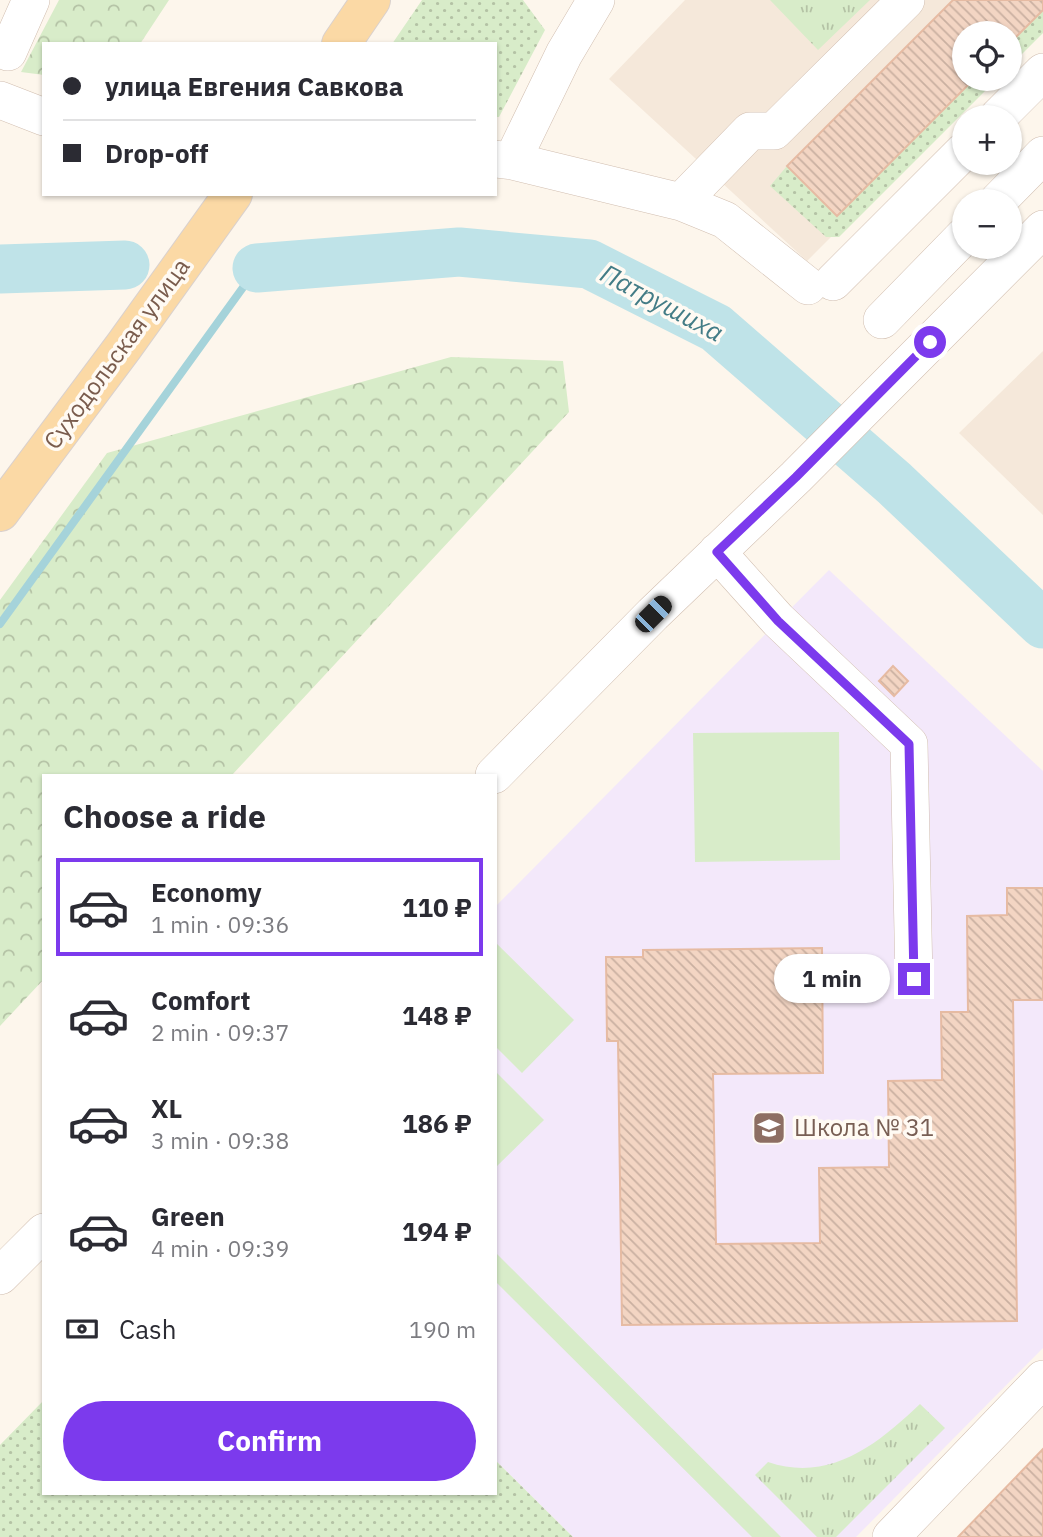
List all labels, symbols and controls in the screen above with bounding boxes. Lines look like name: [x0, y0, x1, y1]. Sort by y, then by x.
map controls: [952, 21, 1022, 259]
button: locate: [952, 21, 1022, 91]
text: улица Евгения Савкова: [105, 69, 404, 103]
button: +: [952, 105, 1022, 175]
text: Drop-off: [105, 136, 208, 170]
button: −: [952, 189, 1022, 259]
street label: Суходольская улица: [36, 251, 196, 455]
water label: Патрушиха: [595, 255, 730, 349]
route start: [914, 326, 946, 358]
car: [631, 592, 676, 636]
text: Choose a ride: [63, 795, 266, 837]
text: Economy: [151, 875, 262, 909]
icon: car: [67, 876, 130, 939]
text: 110 ₽: [402, 890, 472, 924]
text: 1 min · 09:36: [151, 909, 289, 939]
callout: 1 min: [774, 954, 890, 1004]
text: 1 min: [802, 963, 862, 993]
route end: [898, 963, 930, 995]
text: Comfort: [151, 983, 250, 1017]
icon: car: [67, 984, 130, 1047]
text: 148 ₽: [402, 998, 472, 1032]
text: 2 min · 09:37: [151, 1017, 289, 1047]
text: XL: [151, 1091, 182, 1125]
icon: car: [67, 1092, 130, 1155]
text: 186 ₽: [402, 1106, 472, 1140]
school or university icon: Школа № 31: [750, 1109, 788, 1147]
place label: Школа № 31: [794, 1111, 934, 1143]
text: 3 min · 09:38: [151, 1125, 289, 1155]
text: Green: [151, 1199, 225, 1233]
icon: car: [67, 1200, 130, 1263]
text: 194 ₽: [402, 1214, 472, 1248]
text: 4 min · 09:39: [151, 1233, 289, 1263]
icon: cash: [63, 1310, 101, 1348]
text: Cash: [119, 1312, 176, 1346]
text: 190 m: [409, 1314, 476, 1344]
button: Confirm: [63, 1401, 476, 1481]

